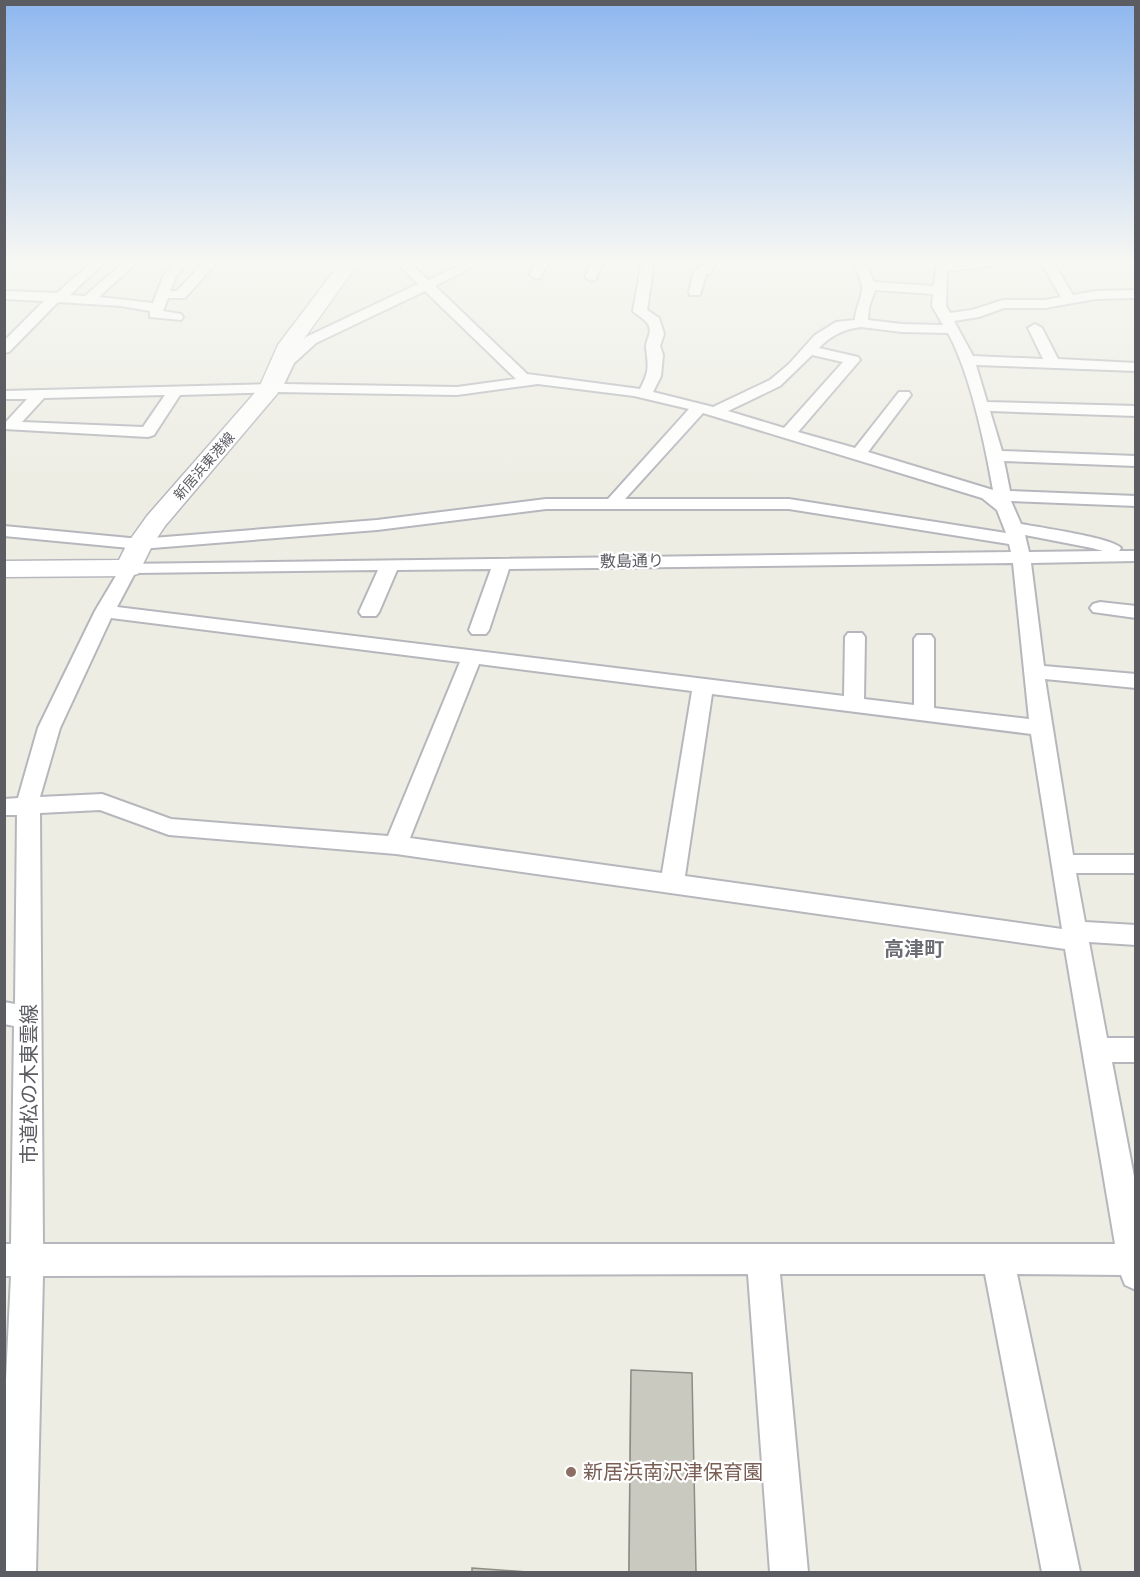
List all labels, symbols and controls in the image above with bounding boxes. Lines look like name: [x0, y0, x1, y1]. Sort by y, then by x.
street label: 新居浜東港線: [169, 428, 239, 504]
street label: 敷島通り: [600, 549, 664, 573]
district label: 高津町: [884, 935, 944, 963]
street label: 市道松の木東雲線: [15, 1004, 43, 1164]
place label: 新居浜南沢津保育園: [583, 1458, 763, 1486]
marker: 新居浜南沢津保育園: [564, 1465, 578, 1479]

